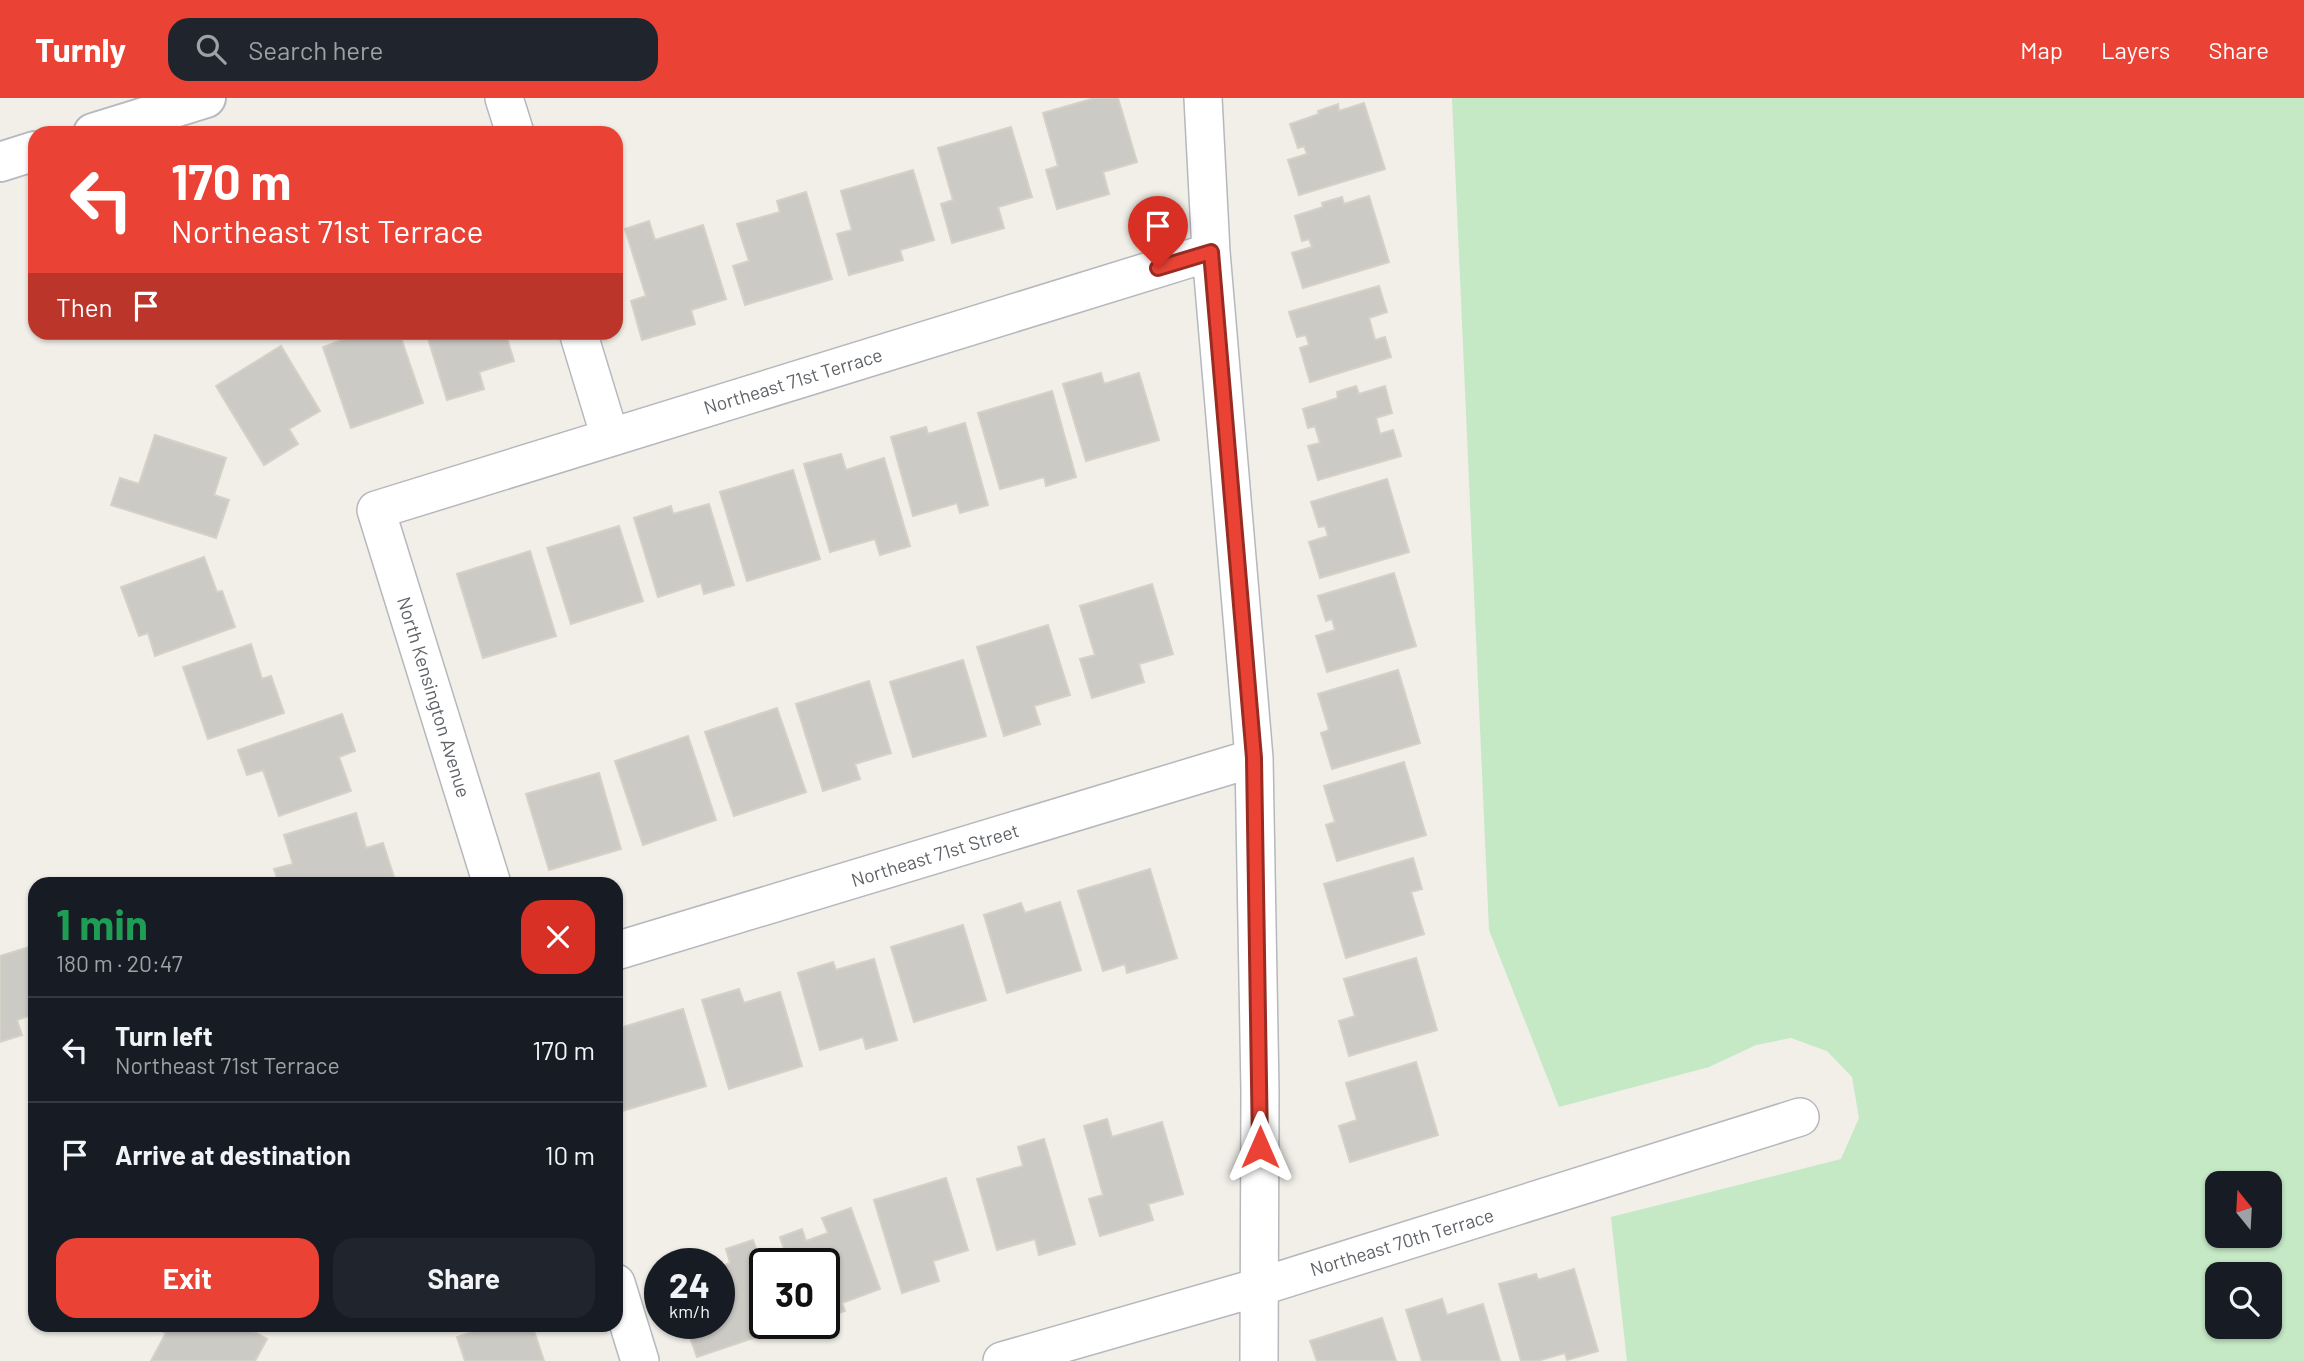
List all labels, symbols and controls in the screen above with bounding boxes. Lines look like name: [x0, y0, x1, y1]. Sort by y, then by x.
search box: [168, 18, 658, 81]
text: Turnly: [35, 29, 126, 69]
icon: search: [192, 30, 230, 68]
text: Search here: [248, 34, 383, 65]
text: Map: [2020, 35, 2063, 64]
text: Layers: [2101, 35, 2170, 64]
text: Share: [2208, 35, 2269, 64]
text: 170 m: [171, 151, 291, 210]
icon: left: [56, 154, 147, 245]
pin: [1128, 196, 1188, 268]
icon: arrive: [1139, 207, 1177, 245]
text: Northeast 71st Terrace: [171, 211, 484, 249]
icon: arrive: [127, 287, 165, 325]
text: Then: [56, 291, 113, 322]
street label: Northeast 71st Terrace: [701, 342, 885, 419]
street label: North Kensington Avenue: [393, 594, 476, 800]
street label: Northeast 71st Street: [848, 818, 1022, 891]
text: 1 min: [56, 898, 148, 948]
button: close: [521, 900, 595, 974]
text: 180 m · 20:47: [56, 949, 183, 977]
text: Turn left: [115, 1020, 213, 1051]
icon: left: [56, 1031, 94, 1069]
text: 170 m: [532, 1034, 595, 1065]
text: Northeast 71st Terrace: [115, 1051, 340, 1079]
position arrow: [1223, 1110, 1297, 1184]
icon: arrive: [56, 1136, 94, 1174]
text: Arrive at destination: [115, 1139, 351, 1170]
text: 10 m: [545, 1139, 595, 1170]
north arrow: [2205, 1171, 2282, 1248]
map controls: [2205, 1171, 2282, 1339]
street label: Northeast 70th Terrace: [1307, 1203, 1496, 1280]
button: Exit: [56, 1238, 319, 1318]
button: Share: [333, 1238, 595, 1318]
speed limit sign: 30: [749, 1248, 840, 1339]
button: search: [2205, 1262, 2282, 1339]
text: 24: [669, 1263, 710, 1305]
text: km/h: [669, 1300, 710, 1322]

